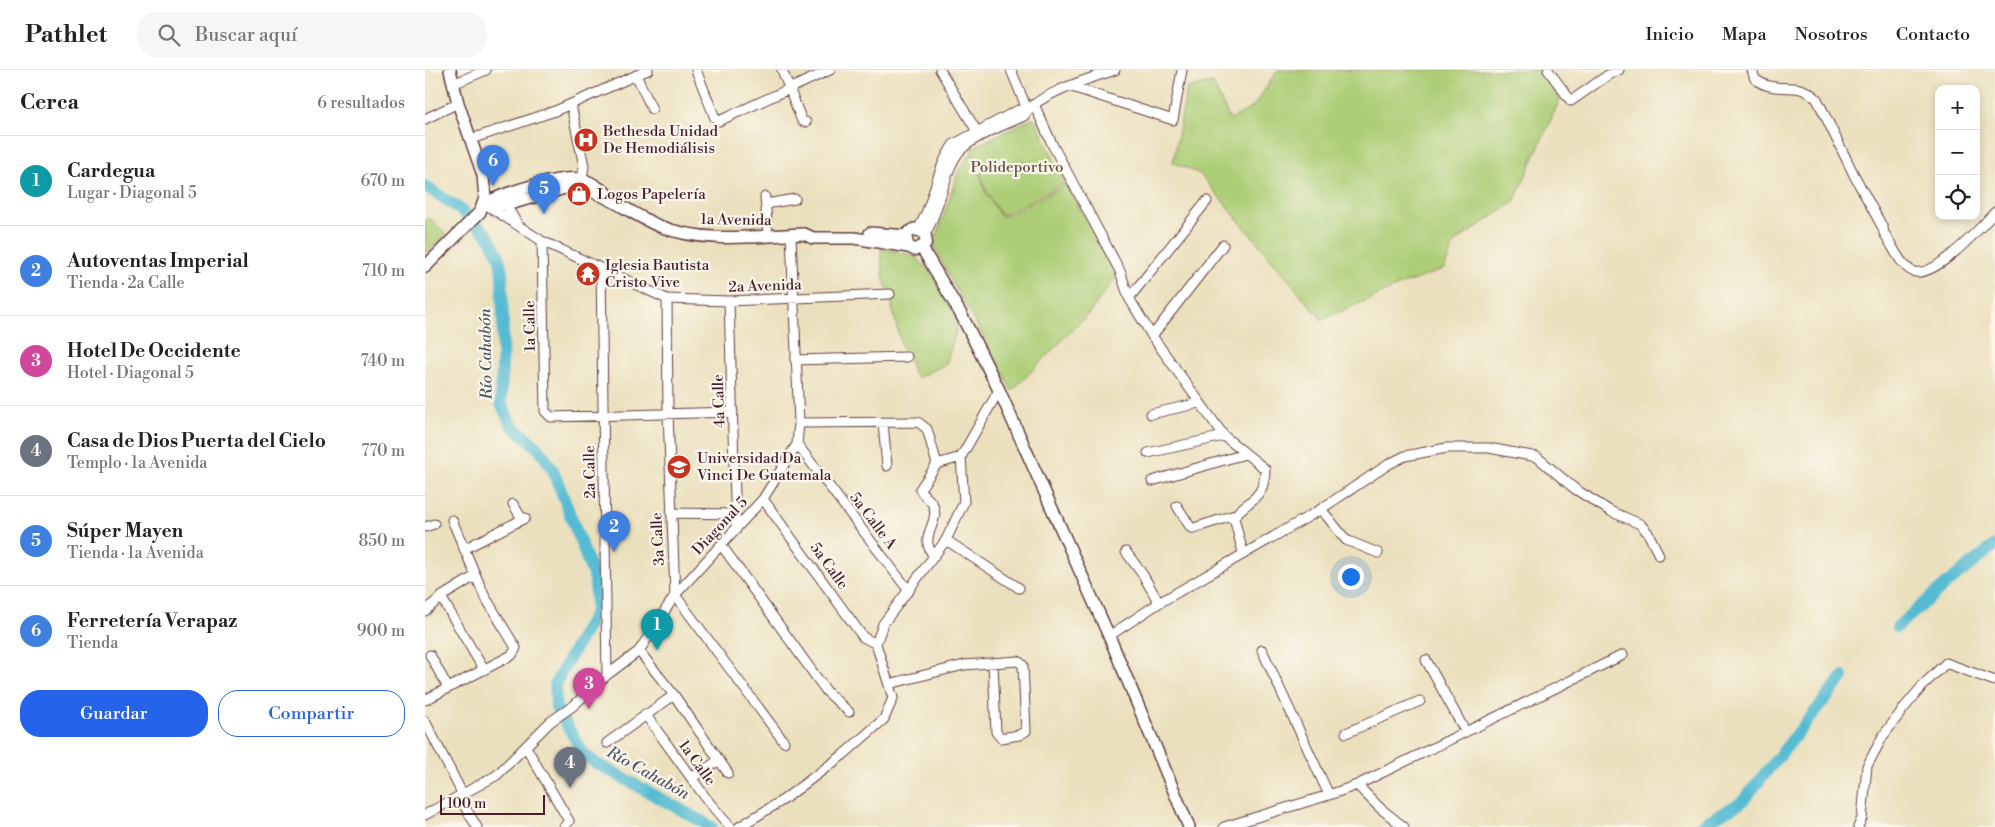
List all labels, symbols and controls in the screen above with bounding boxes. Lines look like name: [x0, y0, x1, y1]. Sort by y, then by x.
search box: [137, 12, 487, 57]
text: Pathlet: [25, 20, 107, 50]
icon: search: [155, 21, 183, 49]
text: Buscar aquí: [195, 23, 297, 47]
text: Inicio: [1645, 23, 1694, 46]
text: Mapa: [1722, 23, 1767, 46]
text: Nosotros: [1795, 23, 1868, 46]
text: Contacto: [1896, 23, 1970, 46]
map controls: [1935, 85, 1980, 220]
button: +: [1935, 85, 1980, 130]
text: Cerca: [20, 90, 79, 116]
text: 6 resultados: [317, 93, 405, 113]
place label: Bethesda Unidad De Hemodiálisis: [602, 122, 719, 158]
hospital icon: Bethesda Unidad De Hemodiálisis: [573, 127, 599, 153]
button: −: [1935, 130, 1980, 175]
pin: 6: [477, 145, 509, 186]
park label: Polideportivo: [971, 158, 1063, 177]
text: Cardegua: [67, 159, 155, 183]
text: 1: [32, 171, 40, 191]
text: 670 m: [361, 171, 405, 191]
pin: 5: [528, 173, 560, 214]
button: locate: [1935, 175, 1980, 220]
shop icon: Logos Papelería: [566, 181, 592, 207]
text: Lugar · Diagonal 5: [67, 183, 197, 203]
place label: Logos Papelería: [597, 185, 706, 204]
street label: 1a Avenida: [700, 210, 772, 230]
text: Autoventas Imperial: [67, 249, 249, 273]
place label: Iglesia Bautista Cristo Vive: [605, 256, 710, 292]
text: 2: [31, 261, 41, 281]
text: 710 m: [362, 261, 405, 281]
temple icon: Iglesia Bautista Cristo Vive: [575, 261, 601, 287]
text: Tienda · 2a Calle: [67, 273, 185, 293]
street label: 2a Avenida: [728, 275, 803, 297]
street label: 1a Calle: [520, 300, 540, 352]
water label: Río Cahabón: [475, 307, 497, 401]
text: Hotel De Occidente: [67, 339, 241, 363]
text: 3: [31, 351, 41, 371]
text: 740 m: [360, 351, 405, 371]
text: Hotel · Diagonal 5: [67, 363, 194, 383]
street label: 4a Calle: [709, 374, 729, 428]
text: Casa de Dios Puerta del Cielo: [67, 429, 326, 453]
text: 4: [31, 441, 41, 461]
text: 770 m: [361, 441, 405, 461]
street label: 2a Calle: [580, 445, 600, 499]
place label: Universidad Da Vinci De Guatemala: [696, 449, 832, 485]
text: Templo · 1a Avenida: [67, 453, 207, 473]
school or university icon: Universidad Da Vinci De Guatemala: [666, 454, 692, 480]
street label: 5a Calle A: [845, 489, 901, 554]
street label: Diagonal 5: [688, 493, 752, 559]
pin: 2: [598, 511, 630, 552]
street label: 3a Calle: [647, 512, 669, 566]
text: Súper Mayen: [67, 519, 183, 543]
text: 5: [31, 531, 41, 551]
text: 850 m: [358, 531, 405, 551]
street label: 5a Calle: [806, 539, 852, 593]
text: Tienda · 1a Avenida: [67, 543, 204, 563]
your location: [1338, 564, 1364, 590]
text: Ferretería Verapaz: [67, 609, 237, 633]
pin: 1: [641, 609, 673, 650]
text: 6: [31, 621, 41, 641]
text: 900 m: [357, 621, 405, 641]
text: Tienda: [67, 633, 118, 653]
pin: 3: [573, 668, 605, 709]
button: Guardar: [20, 690, 208, 737]
button: Compartir: [218, 690, 405, 737]
street label: 1a Calle: [674, 737, 720, 789]
water label: Río Cahabón: [602, 742, 694, 804]
pin: 4: [554, 747, 586, 788]
scale bar: [440, 792, 545, 815]
text: 100 m: [447, 795, 486, 813]

